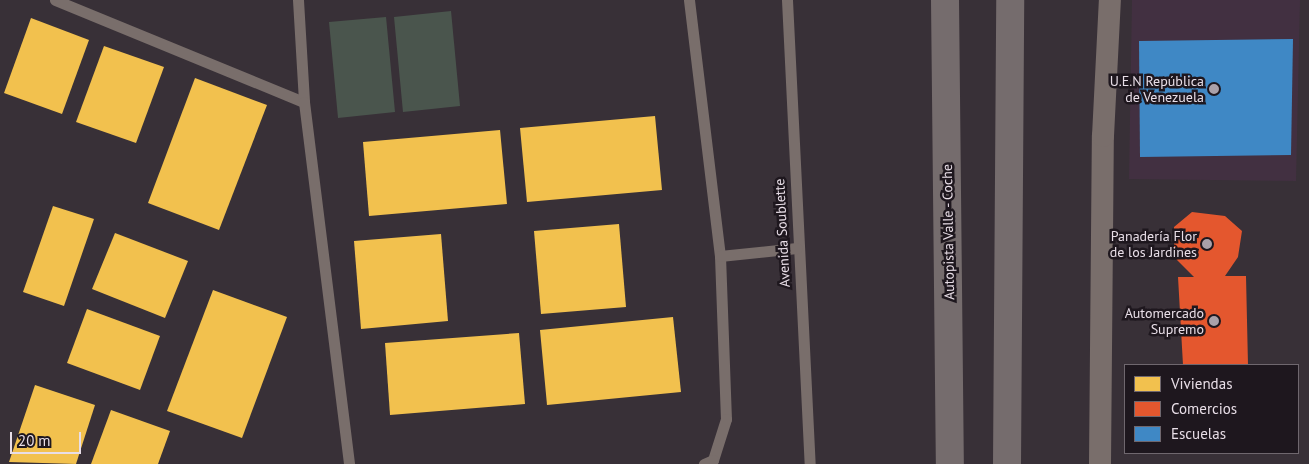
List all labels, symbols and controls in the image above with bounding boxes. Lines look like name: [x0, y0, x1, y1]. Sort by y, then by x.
place label: U.E.N República de Venezuela: [1110, 73, 1204, 105]
marker: U.E.N República de Venezuela: [1208, 83, 1220, 95]
street label: Autopista Valle - Coche: [938, 163, 958, 301]
street label: Avenida Soublette: [771, 178, 793, 288]
place label: Panadería Flor de los Jardines: [1110, 228, 1197, 260]
marker: Panadería Flor de los Jardines: [1201, 238, 1213, 250]
place label: Automercado Supremo: [1125, 305, 1204, 338]
marker: Automercado Supremo: [1208, 315, 1220, 327]
legend: [1124, 364, 1299, 454]
text: Viviendas: [1171, 374, 1232, 393]
text: Comercios: [1171, 399, 1237, 418]
scale bar: [12, 422, 84, 454]
text: Escuelas: [1171, 424, 1226, 443]
text: 20 m: [18, 431, 51, 450]

